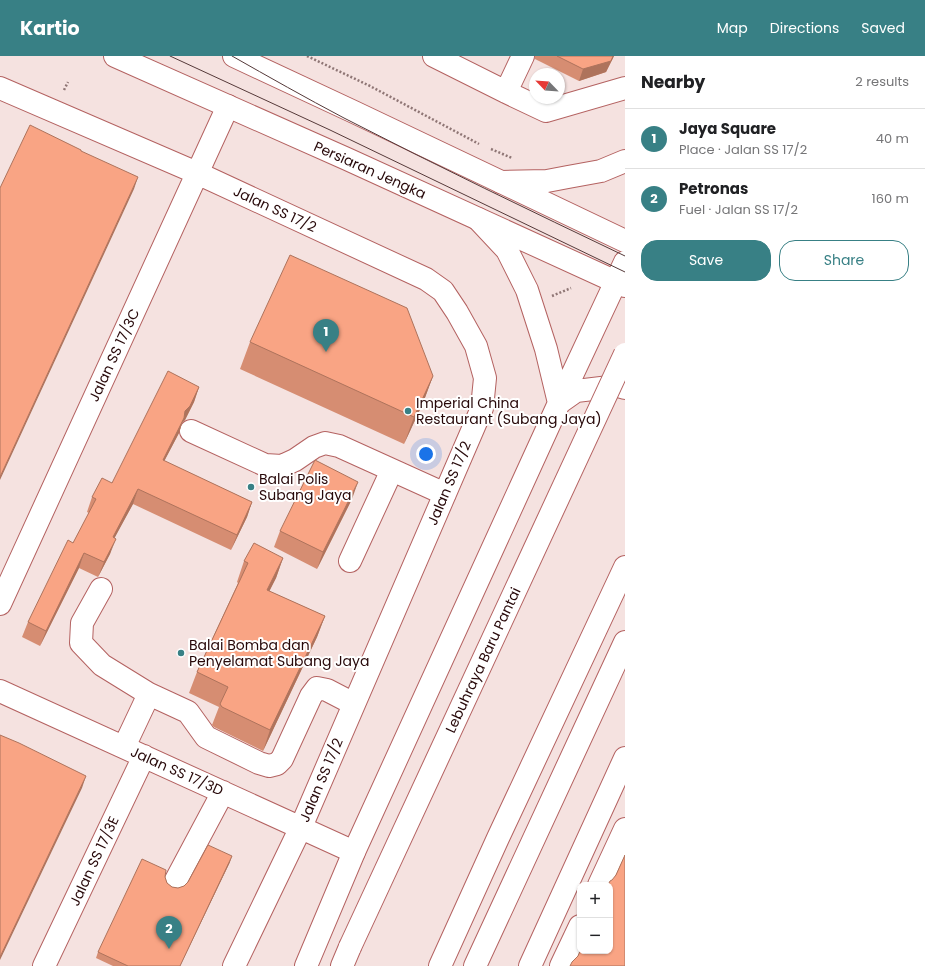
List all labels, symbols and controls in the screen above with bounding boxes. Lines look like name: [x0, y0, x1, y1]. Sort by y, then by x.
text: Kartio: [20, 15, 80, 42]
text: Map: [717, 18, 748, 38]
text: Directions: [770, 18, 839, 38]
text: Saved: [861, 18, 905, 38]
north arrow: [529, 68, 565, 104]
text: Nearby: [641, 70, 705, 94]
text: 2 results: [855, 72, 909, 91]
text: Jaya Square: [679, 118, 776, 139]
text: 1: [652, 129, 656, 148]
text: 40 m: [876, 129, 909, 148]
street label: Persiaran Jengka: [311, 136, 429, 204]
text: Place · Jalan SS 17/2: [679, 140, 807, 159]
text: Petronas: [679, 178, 748, 199]
street label: Jalan SS 17/2: [230, 181, 320, 237]
text: 2: [650, 189, 658, 208]
text: 160 m: [872, 189, 909, 208]
text: Fuel · Jalan SS 17/2: [679, 200, 798, 219]
button: Save: [641, 240, 771, 281]
button: Share: [779, 240, 909, 281]
street label: Jalan SS 17/3C: [84, 305, 144, 405]
pin: 1: [313, 319, 339, 352]
place label: Imperial China Restaurant (Subang Jaya): [416, 393, 602, 429]
marker: Imperial China Restaurant (Subang Jaya): [403, 406, 413, 416]
street label: Jalan SS 17/2: [422, 438, 476, 528]
your location: [416, 444, 436, 464]
place label: Balai Polis Subang Jaya: [259, 469, 352, 505]
marker: Balai Polis Subang Jaya: [246, 482, 256, 492]
street label: Lebuhraya Baru Pantai: [440, 584, 526, 736]
place label: Balai Bomba dan Penyelamat Subang Jaya: [189, 635, 369, 671]
marker: Balai Bomba dan Penyelamat Subang Jaya: [176, 648, 186, 658]
street label: Jalan SS 17/2: [294, 735, 348, 825]
street label: Jalan SS 17/3D: [127, 742, 227, 800]
street label: Jalan SS 17/3E: [64, 813, 124, 909]
map controls: [577, 882, 613, 954]
button: +: [577, 882, 613, 918]
pin: 2: [156, 916, 182, 949]
button: −: [577, 918, 613, 954]

